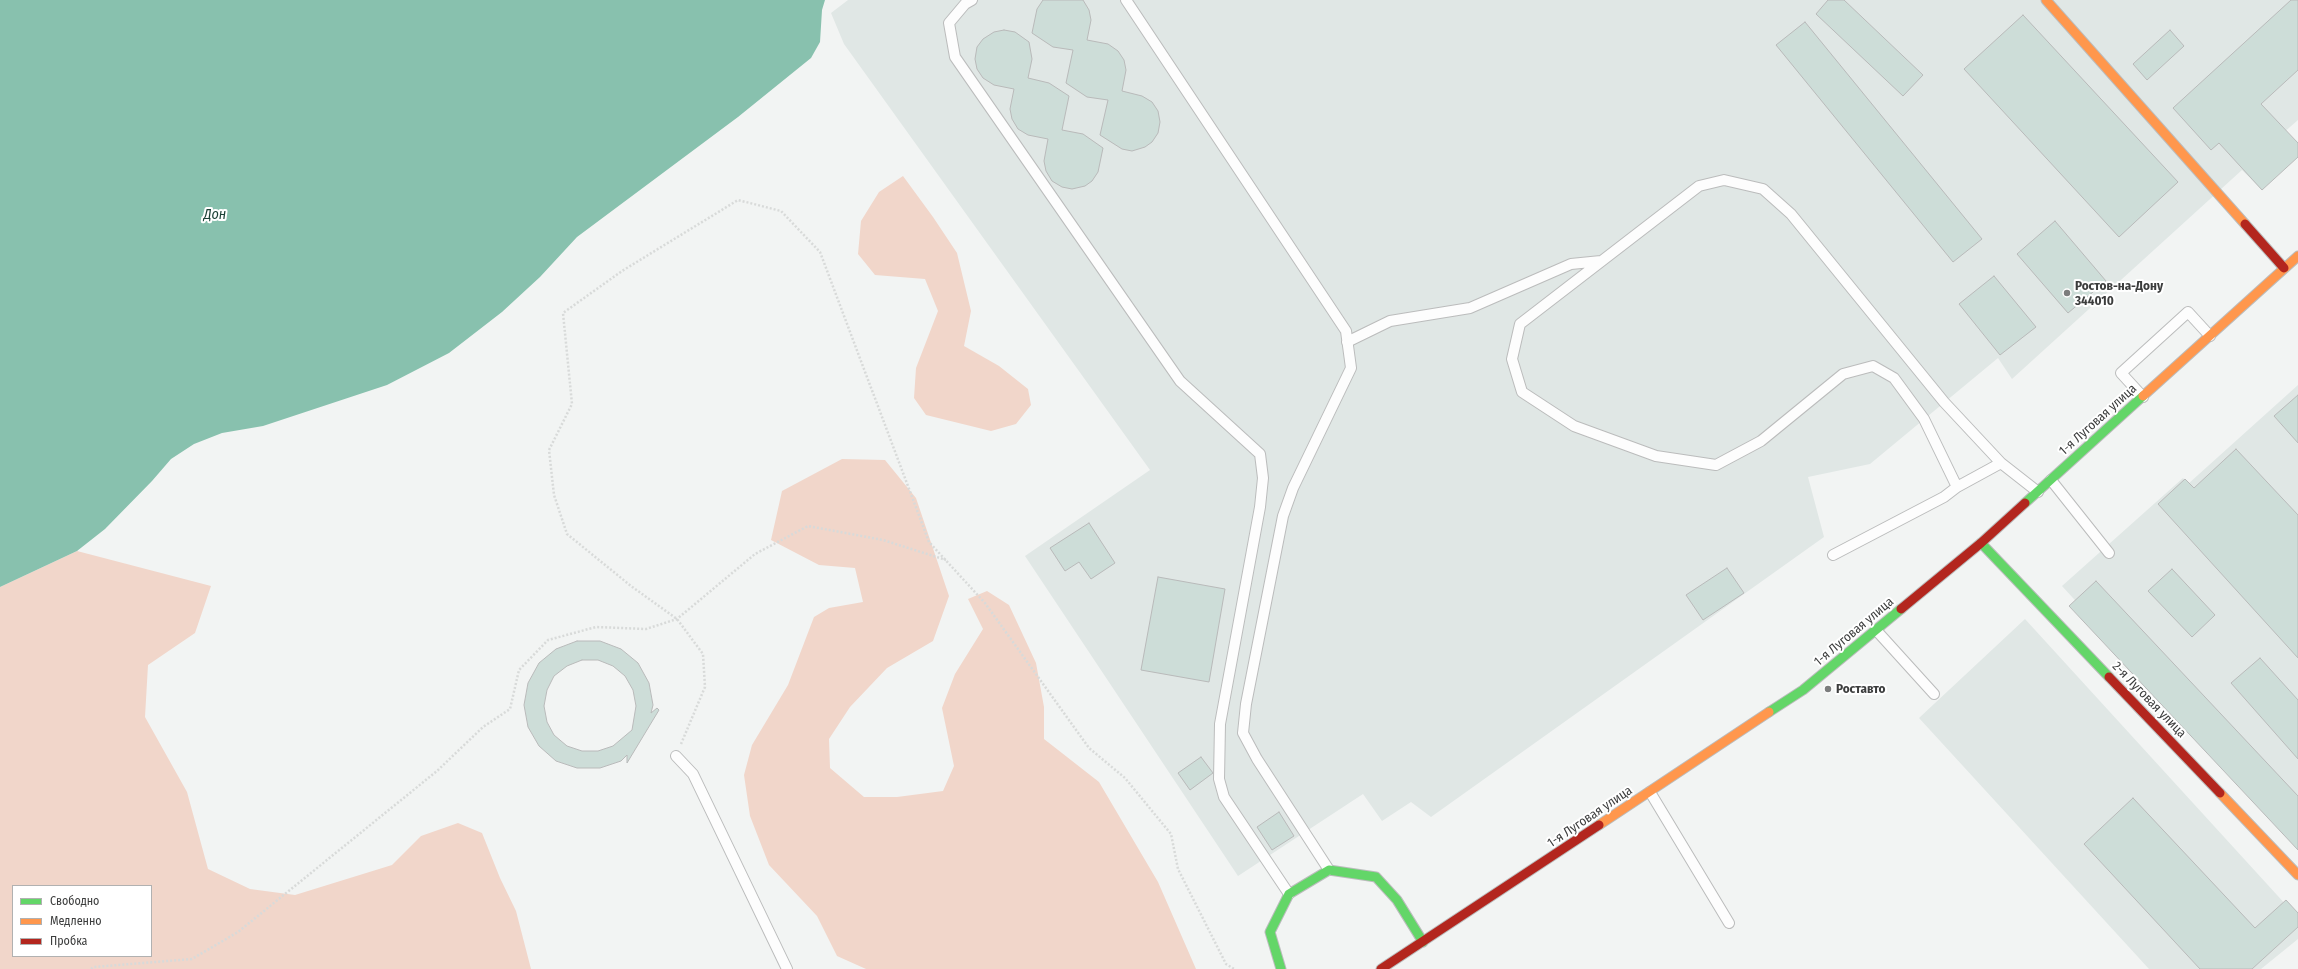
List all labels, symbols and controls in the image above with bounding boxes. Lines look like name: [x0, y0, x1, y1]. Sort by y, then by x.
water label: Дон: [204, 207, 226, 223]
place label: Ростов-на-Дону 344010: [2075, 278, 2163, 309]
marker: Ростов-на-Дону 344010: [2062, 288, 2072, 298]
street label: 1-я Луговая улица: [2056, 381, 2140, 459]
street label: 1-я Луговая улица: [1811, 594, 1897, 670]
street label: 2-я Луговая улица: [2109, 659, 2189, 741]
place label: Роставто: [1836, 681, 1885, 697]
marker: Роставто: [1823, 684, 1833, 694]
street label: 1-я Луговая улица: [1545, 783, 1635, 851]
legend: [12, 885, 152, 957]
text: Свободно: [50, 894, 99, 908]
text: Медленно: [50, 914, 102, 928]
text: Пробка: [50, 934, 88, 948]

